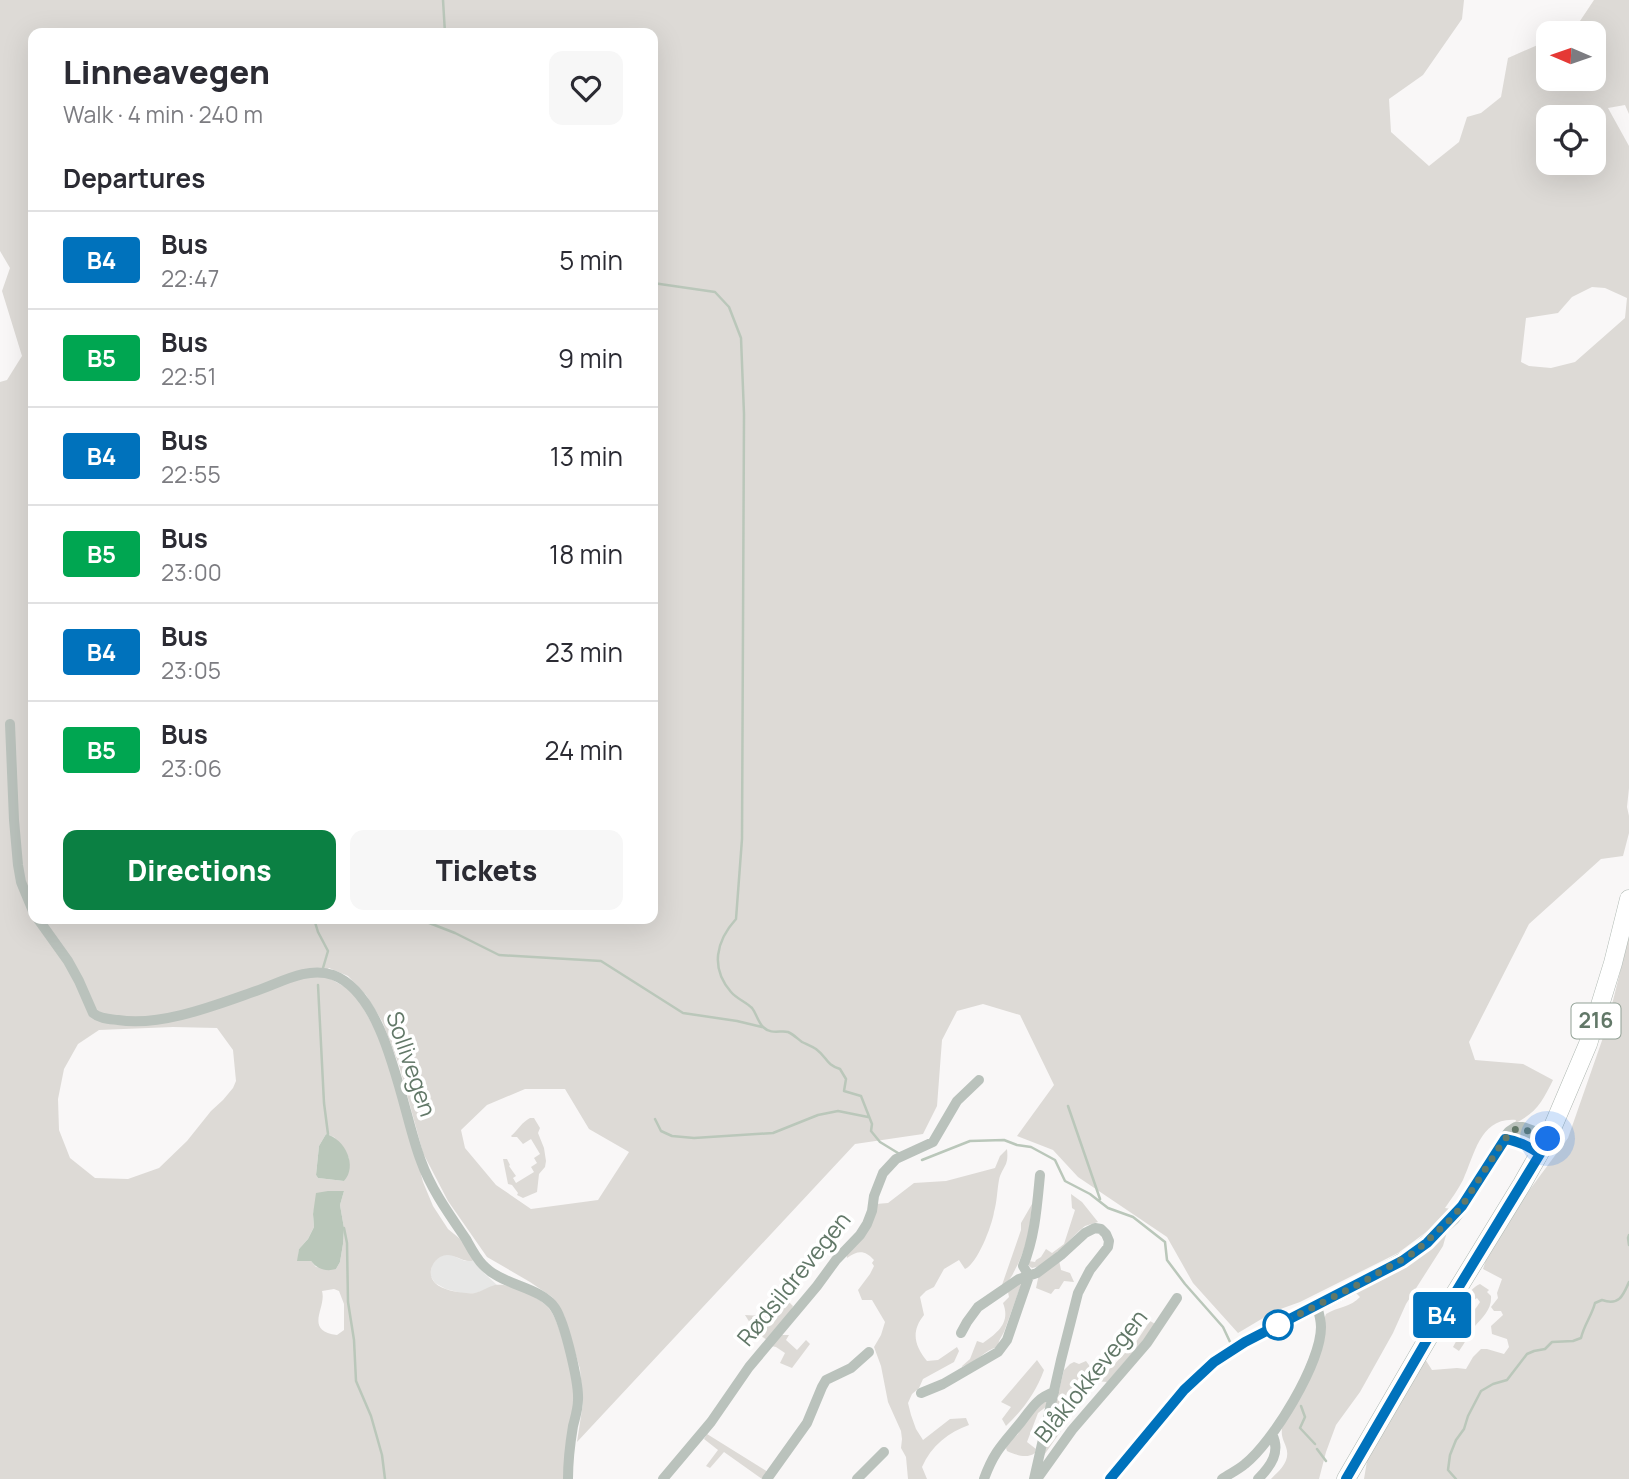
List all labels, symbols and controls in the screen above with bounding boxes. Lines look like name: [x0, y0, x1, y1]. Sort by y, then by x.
north arrow: [1536, 21, 1606, 91]
map controls: [1536, 21, 1606, 175]
text: Linneavegen: [63, 49, 270, 94]
button: heart: [549, 51, 623, 125]
text: Walk · 4 min · 240 m: [63, 98, 263, 130]
button: locate: [1536, 105, 1606, 175]
text: Departures: [63, 160, 205, 196]
text: Bus: [161, 226, 208, 262]
text: 5 min: [559, 242, 623, 278]
text: B4: [87, 243, 116, 276]
text: 22:47: [161, 262, 219, 294]
text: Bus: [161, 324, 208, 360]
text: 9 min: [558, 340, 623, 376]
text: B5: [87, 341, 116, 374]
text: 22:51: [161, 360, 216, 392]
text: Bus: [161, 422, 208, 458]
text: 13 min: [550, 438, 623, 474]
text: B4: [87, 439, 116, 472]
text: 22:55: [161, 458, 221, 490]
text: Bus: [161, 520, 208, 556]
text: 18 min: [549, 536, 623, 572]
text: B5: [87, 537, 116, 570]
text: 23:00: [161, 556, 222, 588]
text: Bus: [161, 618, 208, 654]
text: 23 min: [545, 634, 623, 670]
text: B4: [87, 635, 116, 668]
text: 23:05: [161, 654, 221, 686]
text: Bus: [161, 716, 208, 752]
text: 24 min: [545, 732, 623, 768]
text: B5: [87, 733, 116, 766]
text: 23:06: [161, 752, 222, 784]
button: Directions: [63, 830, 336, 910]
button: Tickets: [350, 830, 623, 910]
road number: 216: [1572, 1004, 1620, 1038]
street label: Sollivegen: [379, 1007, 445, 1120]
your location: [1530, 1121, 1565, 1156]
street label: Rødsildrevegen: [729, 1204, 857, 1352]
line badge: B4: [1410, 1292, 1474, 1338]
text: B4: [1427, 1298, 1457, 1331]
street label: Blåklokkevegen: [1026, 1302, 1154, 1449]
unlabelled marker: [1263, 1310, 1293, 1340]

